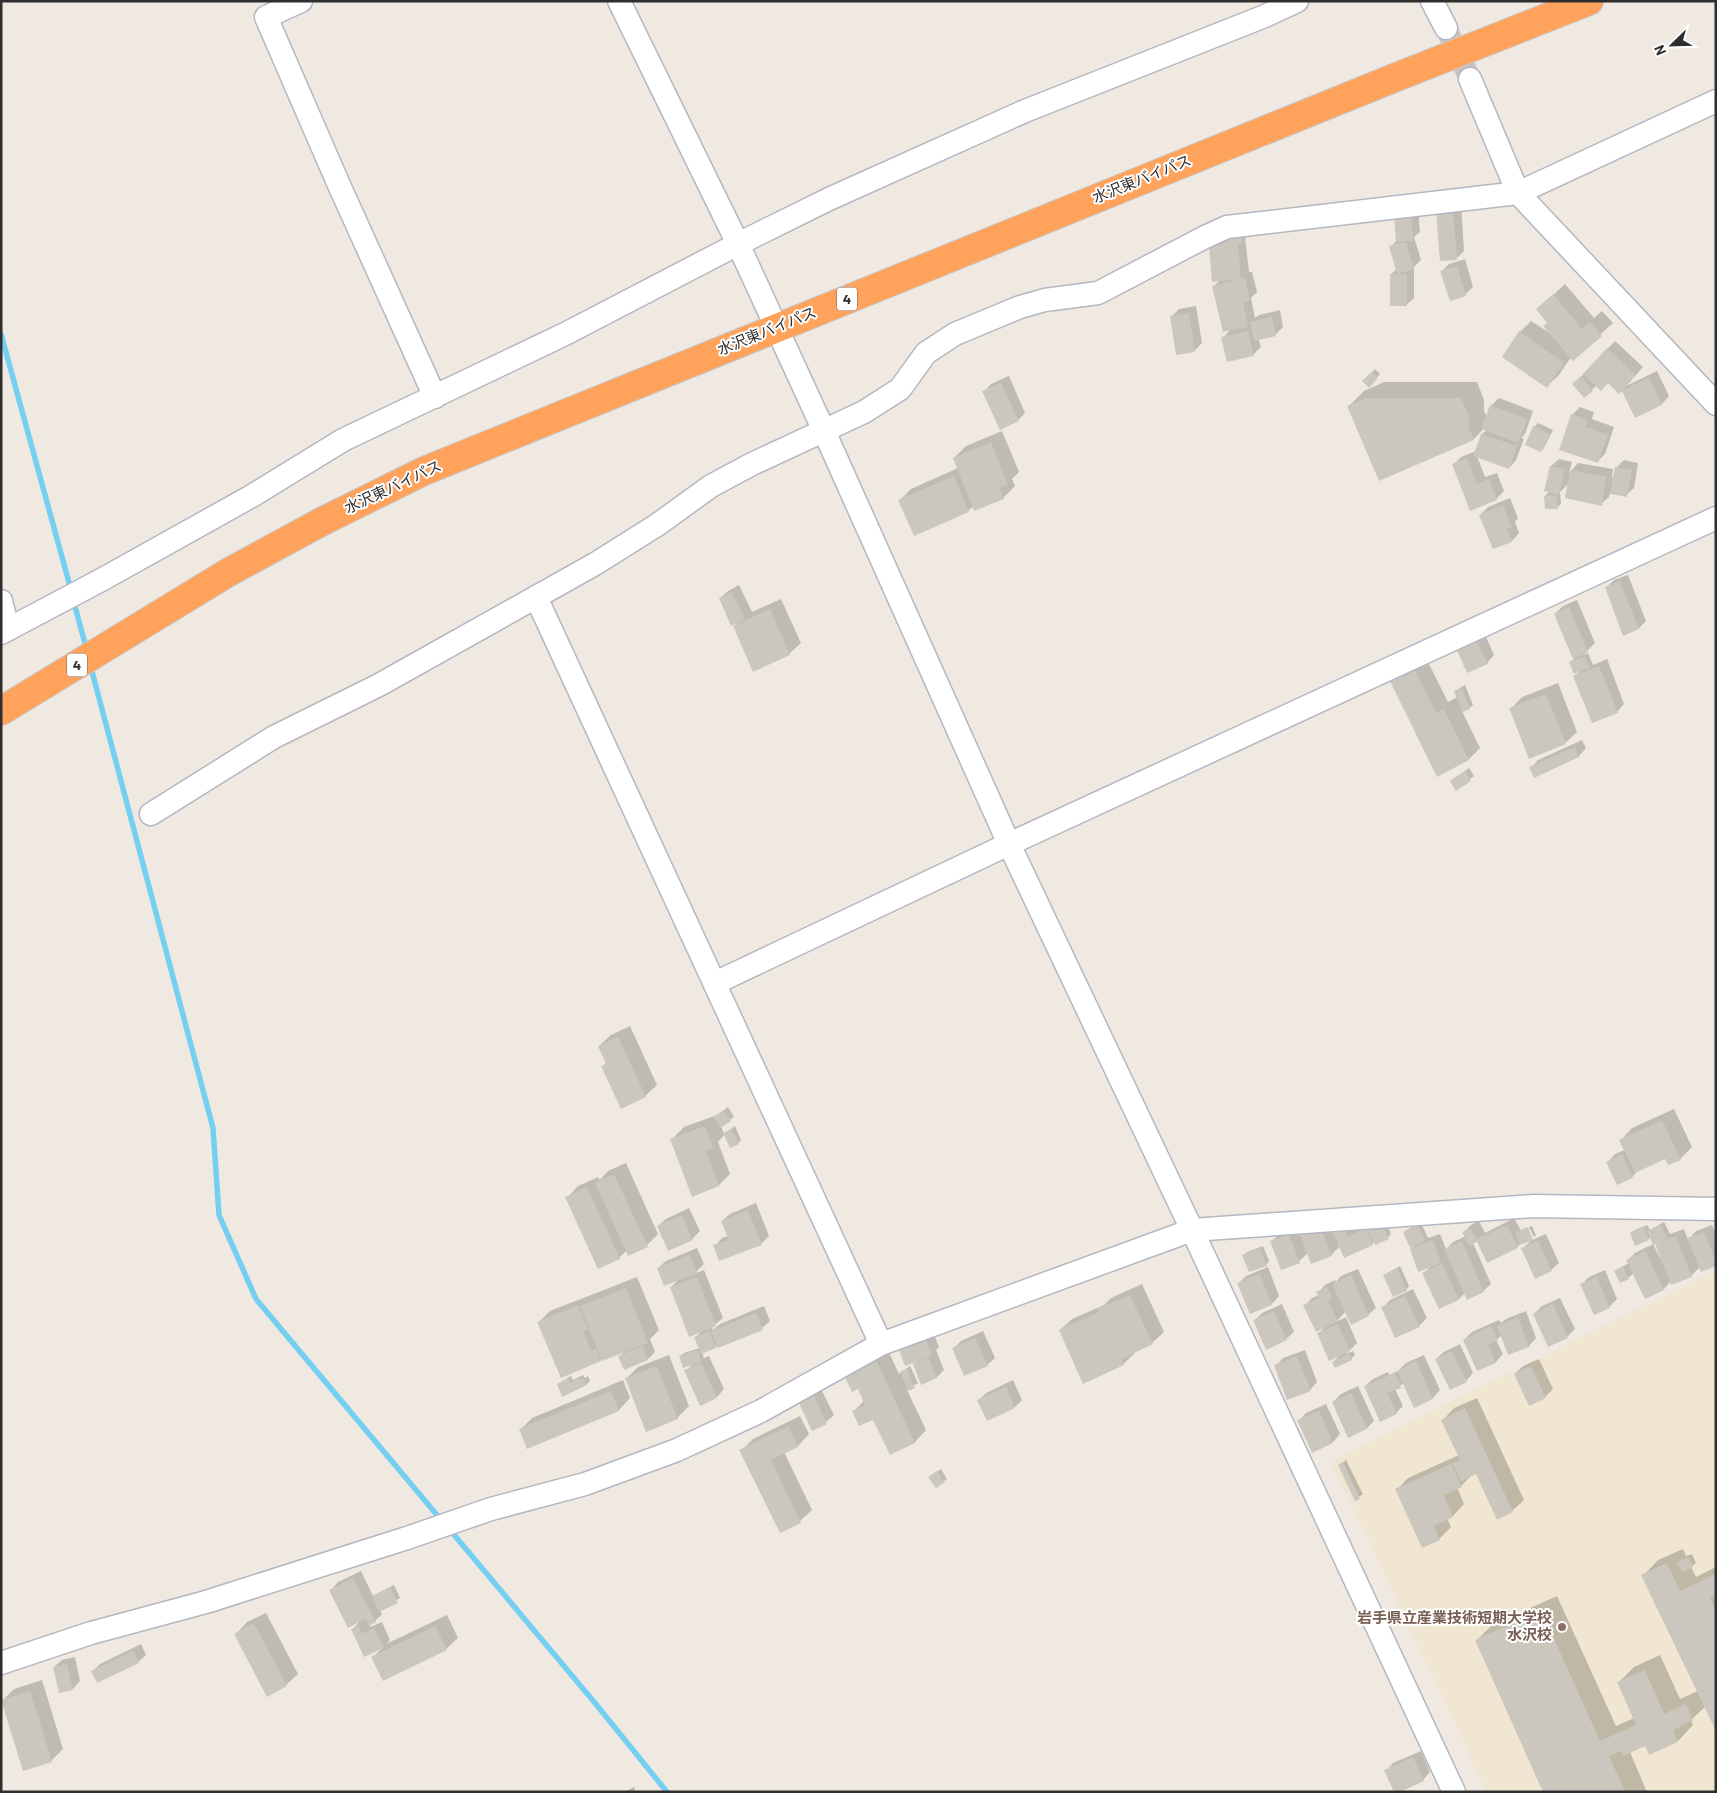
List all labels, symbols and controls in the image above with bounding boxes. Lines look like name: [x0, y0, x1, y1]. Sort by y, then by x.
north arrow: [1647, 20, 1697, 70]
text: N: [1650, 43, 1669, 58]
street label: 水沢東バイパス: [1090, 150, 1194, 206]
road number: 4: [837, 288, 857, 310]
street label: 水沢東バイパス: [715, 302, 819, 358]
street label: 水沢東バイパス: [341, 456, 444, 516]
road number: 4: [67, 654, 87, 676]
place label: 岩手県立産業技術短期大学校 水沢校: [1357, 1608, 1552, 1643]
marker: 岩手県立産業技術短期大学校 水沢校: [1556, 1621, 1568, 1633]

